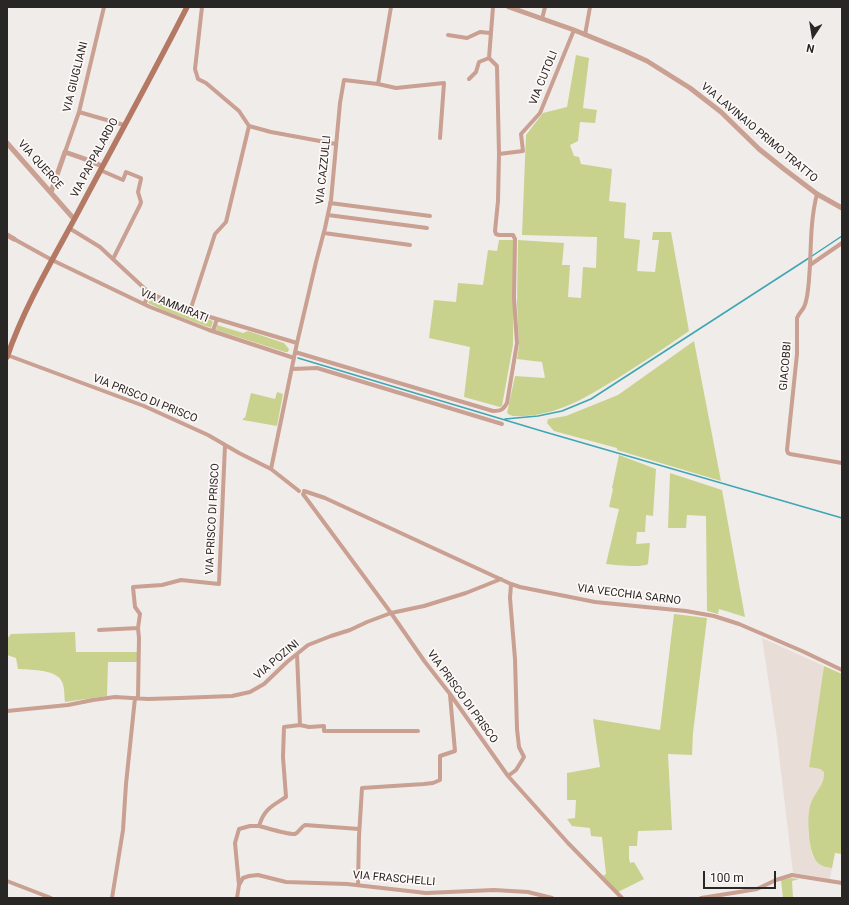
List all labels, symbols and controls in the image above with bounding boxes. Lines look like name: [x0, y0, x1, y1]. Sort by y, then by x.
north arrow: [793, 16, 833, 56]
street label: VIA GIUGLIANI: [61, 40, 91, 114]
text: N: [805, 41, 816, 55]
street label: VIA CUTOLI: [527, 49, 561, 107]
street label: VIA LAVINAIO PRIMO TRATTO: [698, 80, 820, 186]
street label: VIA PAPPALARDO: [68, 116, 122, 200]
street label: VIA CAZZULLI: [314, 135, 334, 205]
street label: VIA QUERCE: [15, 138, 65, 192]
street label: VIA AMMIRATI: [138, 286, 210, 326]
street label: GIACOBBI: [777, 341, 795, 391]
street label: VIA PRISCO DI PRISCO: [91, 372, 199, 426]
street label: VIA PRISCO DI PRISCO: [203, 463, 223, 575]
street label: VIA VECCHIA SARNO: [576, 582, 682, 608]
street label: VIA POZINI: [252, 637, 302, 683]
street label: VIA PRISCO DI PRISCO: [424, 648, 500, 746]
scale bar: [705, 863, 778, 889]
street label: VIA FRASCHELLI: [352, 869, 436, 889]
text: 100 m: [710, 871, 744, 885]

